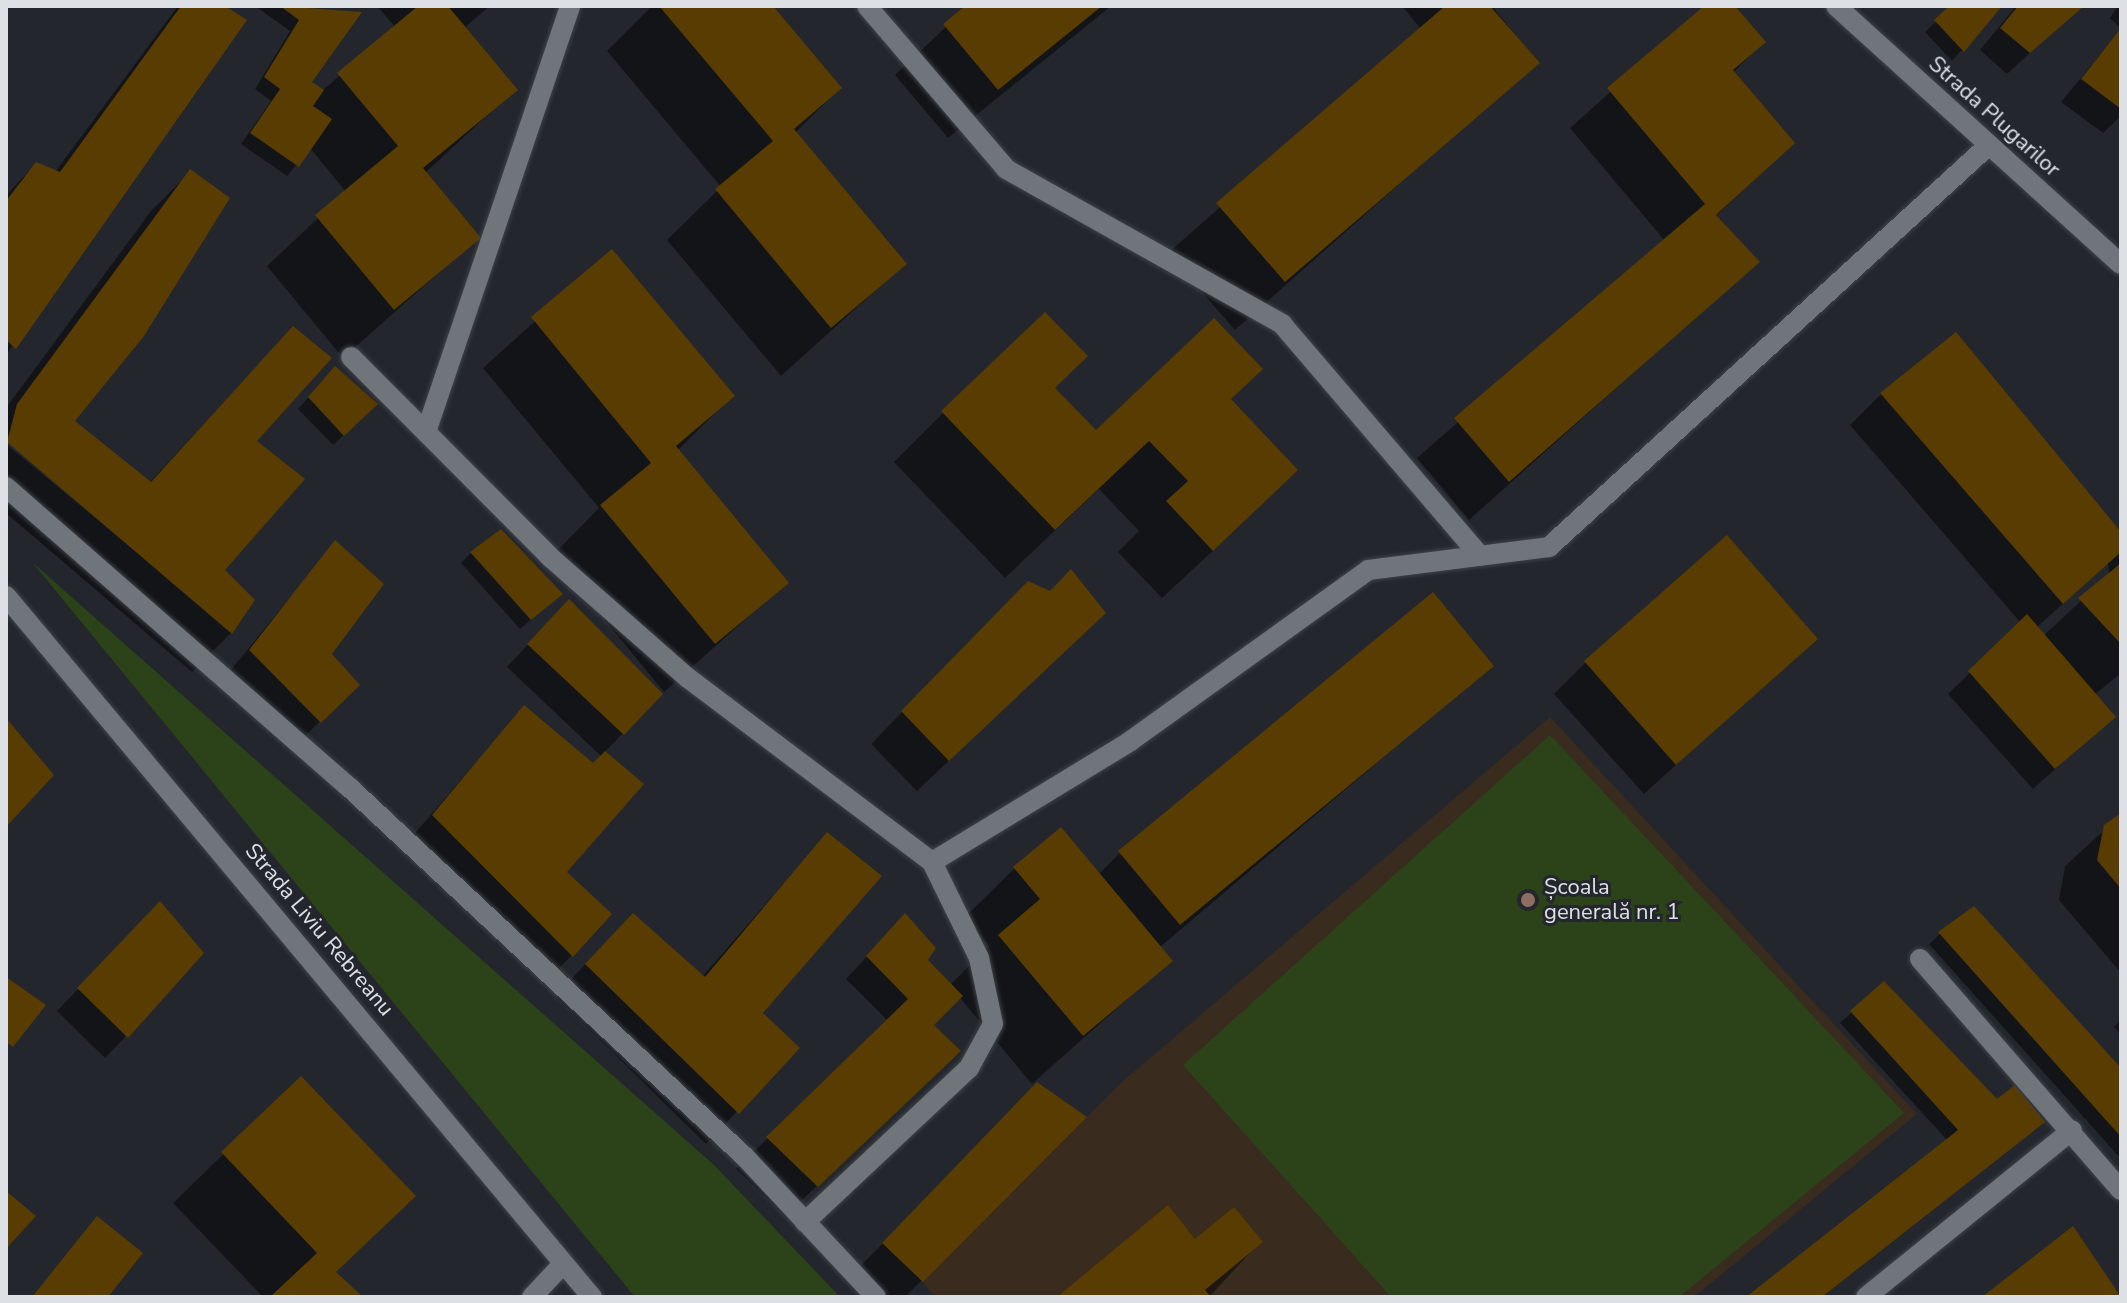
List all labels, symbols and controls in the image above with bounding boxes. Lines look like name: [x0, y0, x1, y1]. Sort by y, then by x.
street label: Strada Plugarilor: [1923, 51, 2065, 183]
street label: Strada Liviu Rebreanu: [239, 838, 399, 1022]
place label: Școala generală nr. 1: [1544, 874, 1680, 926]
marker: Școala generală nr. 1: [1519, 891, 1537, 909]

